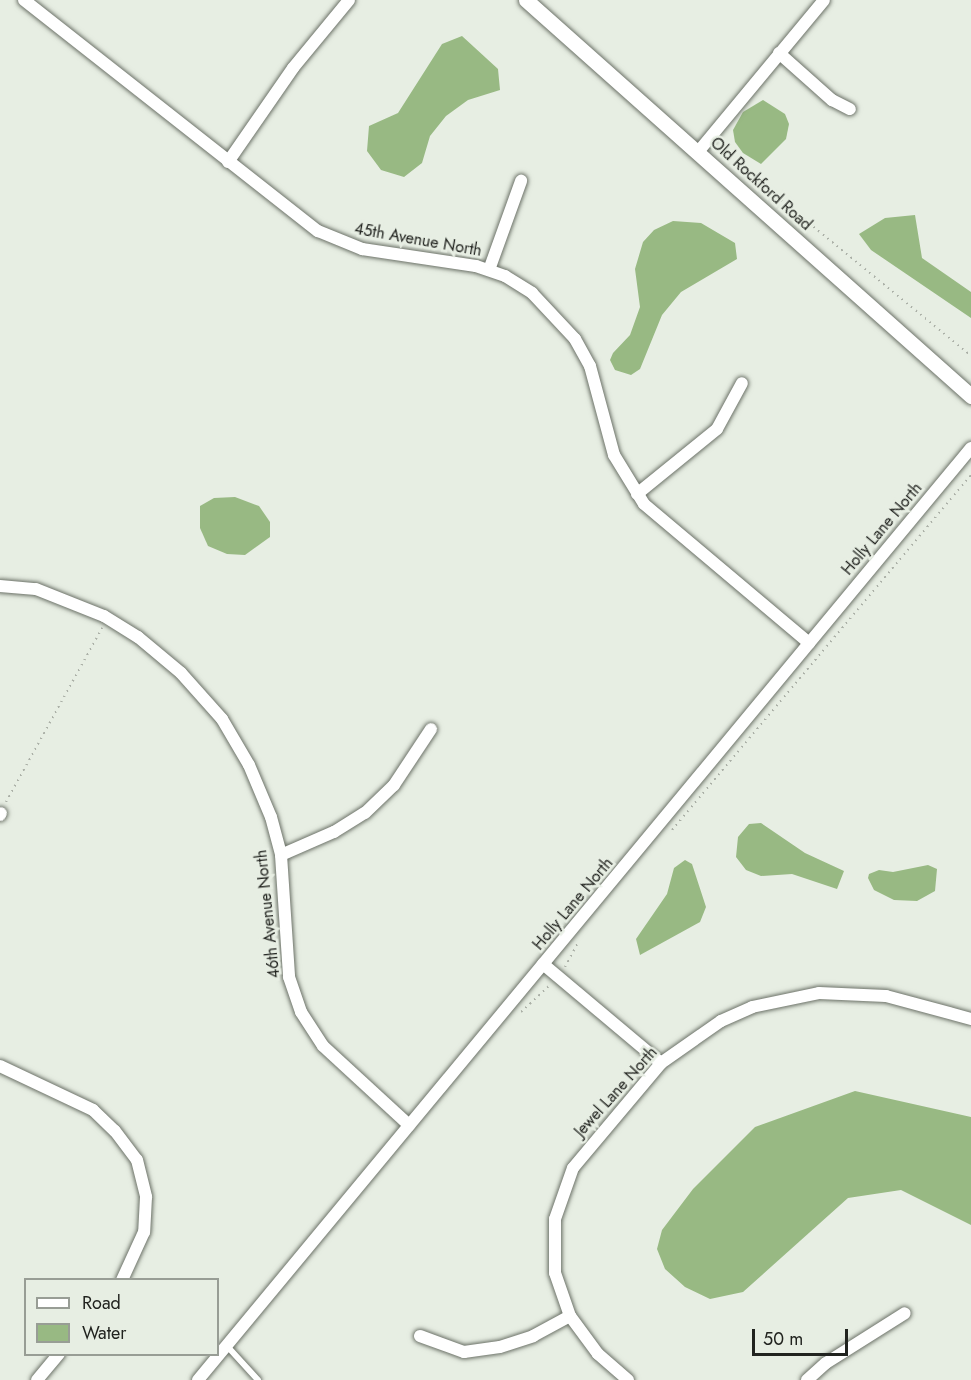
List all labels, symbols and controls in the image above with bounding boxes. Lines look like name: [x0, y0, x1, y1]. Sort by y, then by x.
street label: Old Rockford Road: [706, 133, 816, 235]
street label: 45th Avenue North: [353, 219, 483, 261]
street label: Holly Lane North: [838, 479, 926, 579]
street label: 46th Avenue North: [252, 849, 284, 979]
street label: Holly Lane North: [529, 854, 617, 954]
street label: Jewel Lane North: [571, 1043, 661, 1141]
legend: [24, 1278, 219, 1356]
text: Road: [82, 1290, 121, 1316]
scale bar: [755, 1317, 851, 1355]
text: Water: [82, 1320, 126, 1346]
text: 50 m: [763, 1326, 803, 1352]

